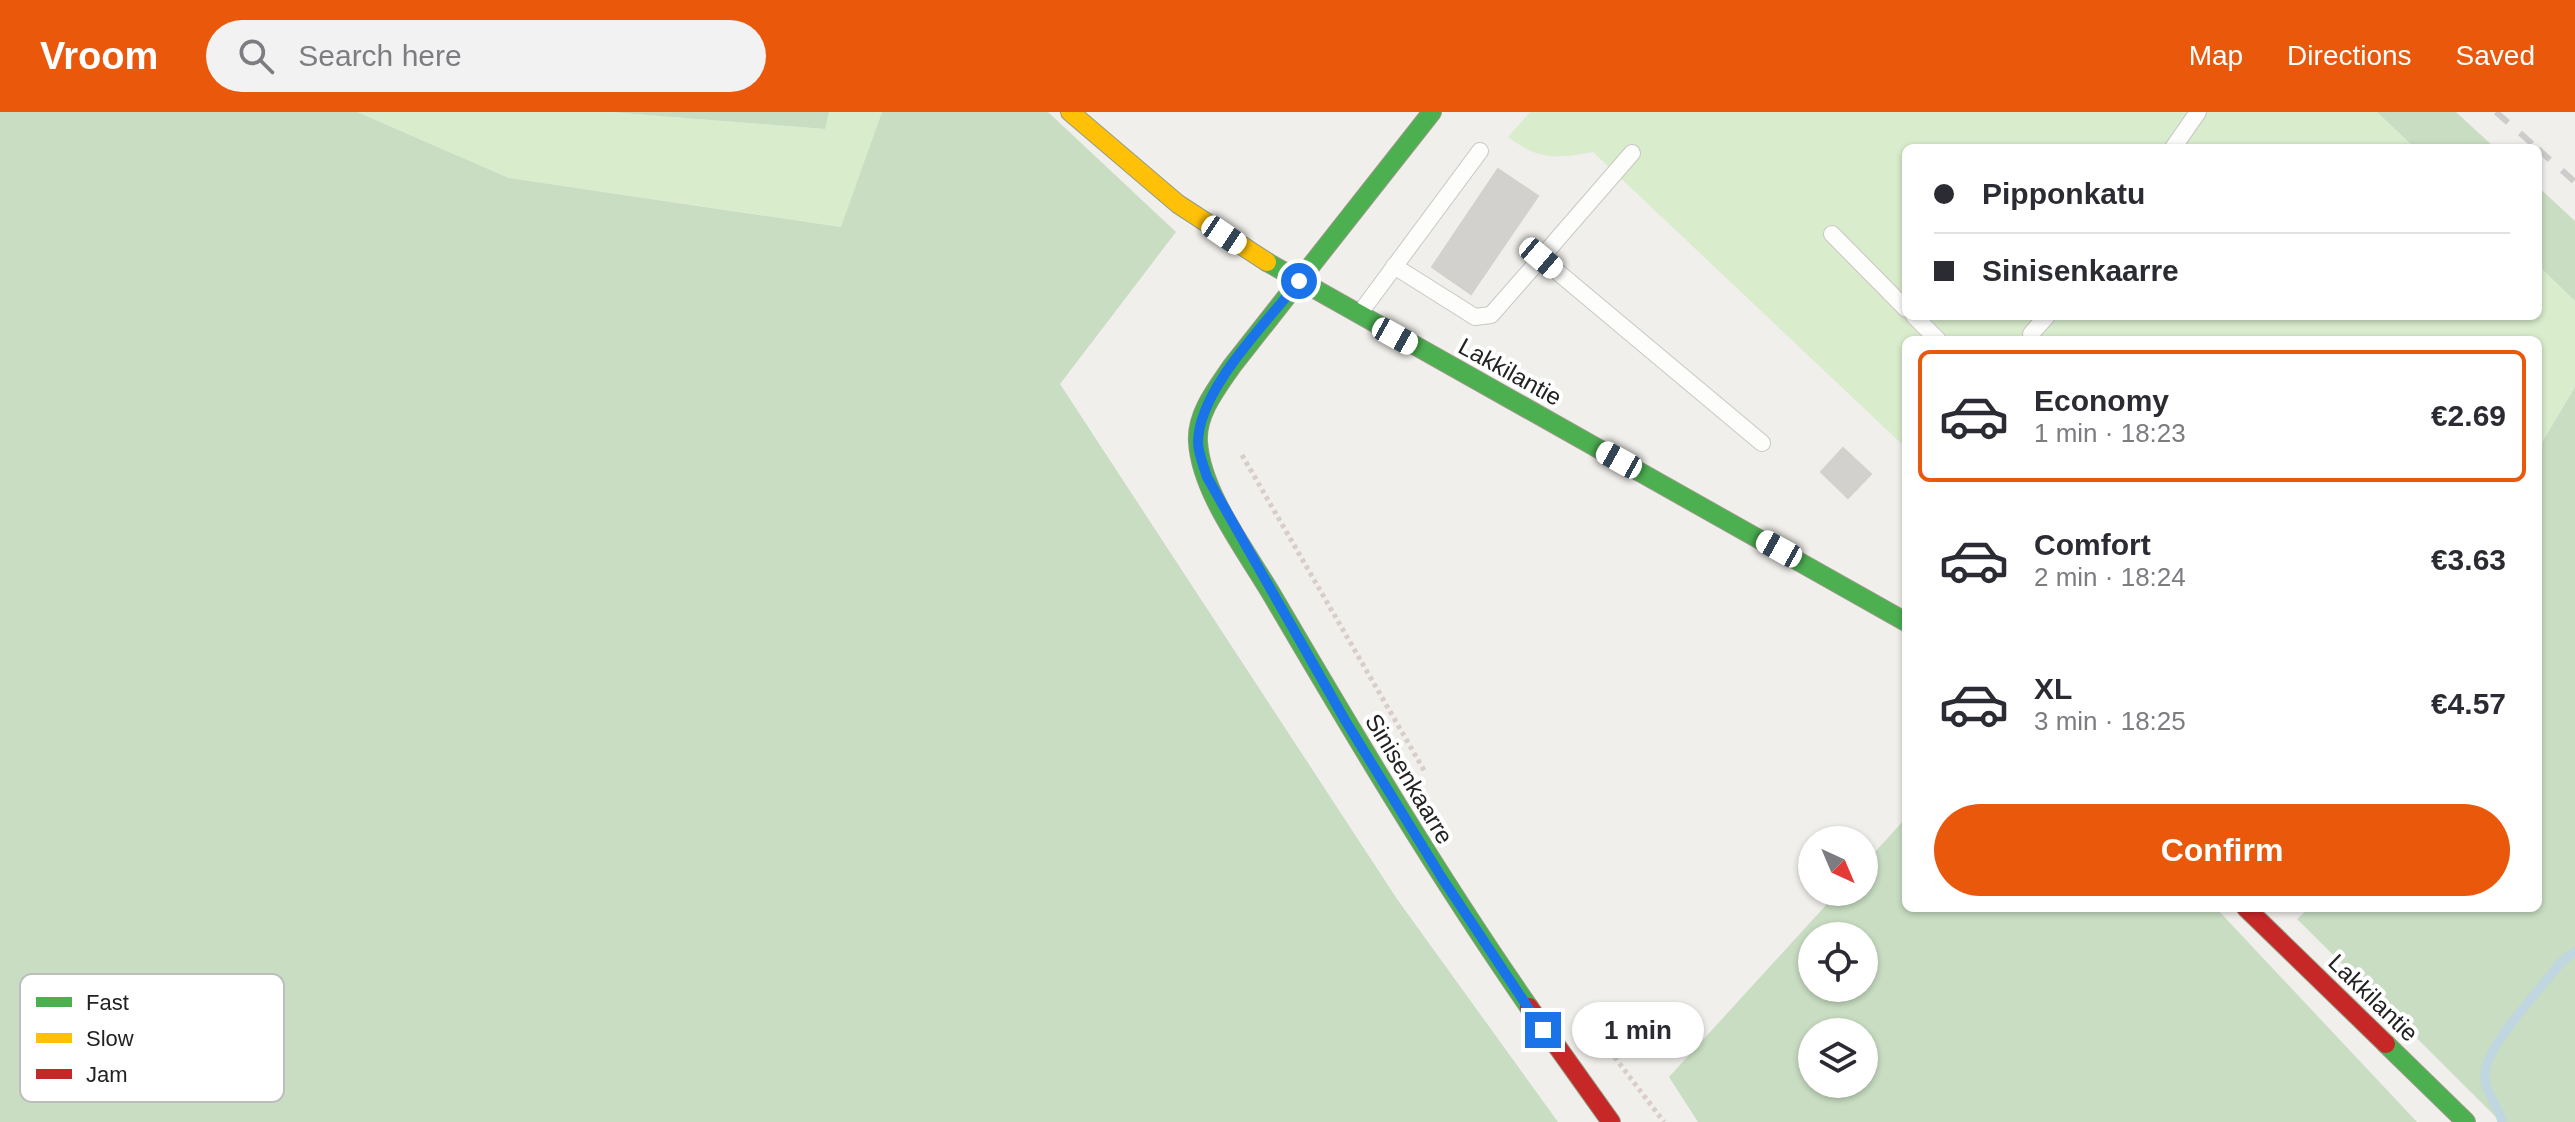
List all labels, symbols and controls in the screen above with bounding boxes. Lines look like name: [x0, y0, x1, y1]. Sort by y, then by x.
search box: [206, 20, 766, 92]
icon: search: [234, 34, 278, 78]
text: Vroom: [40, 35, 158, 77]
text: Search here: [298, 39, 462, 72]
text: Map: [2189, 40, 2243, 71]
text: Directions: [2287, 40, 2412, 71]
text: Saved: [2456, 40, 2535, 71]
text: Pipponkatu: [1982, 177, 2145, 210]
car: [1197, 212, 1251, 258]
car: [1515, 233, 1567, 283]
text: Sinisenkaarre: [1982, 254, 2179, 287]
route start: [1281, 263, 1317, 299]
car: [1368, 314, 1422, 358]
street label: Lakkilantie: [1454, 332, 1566, 411]
icon: car: [1938, 380, 2010, 452]
text: Economy: [2034, 384, 2169, 417]
text: €2.69: [2431, 399, 2506, 432]
text: 1 min · 18:23: [2034, 418, 2186, 448]
car: [1592, 438, 1646, 482]
icon: car: [1938, 524, 2010, 596]
car: [1752, 527, 1806, 571]
text: Comfort: [2034, 528, 2151, 561]
text: €3.63: [2431, 543, 2506, 576]
text: 2 min · 18:24: [2034, 562, 2186, 592]
icon: car: [1938, 668, 2010, 740]
text: XL: [2034, 672, 2072, 705]
text: €4.57: [2431, 687, 2506, 720]
text: 3 min · 18:25: [2034, 706, 2186, 736]
street label: Sinisenkaarre: [1360, 709, 1459, 849]
button: Confirm: [1934, 804, 2510, 896]
north arrow: [1798, 826, 1878, 906]
map controls: [1798, 826, 1878, 1098]
button: locate: [1798, 922, 1878, 1002]
street label: Lakkilantie: [2323, 949, 2424, 1047]
legend: [20, 974, 284, 1102]
text: Fast: [86, 990, 129, 1015]
callout: 1 min: [1571, 1002, 1703, 1058]
route end: [1525, 1012, 1561, 1048]
text: 1 min: [1604, 1015, 1672, 1045]
button: layers: [1798, 1018, 1878, 1098]
text: Slow: [86, 1026, 134, 1051]
text: Jam: [86, 1062, 128, 1087]

